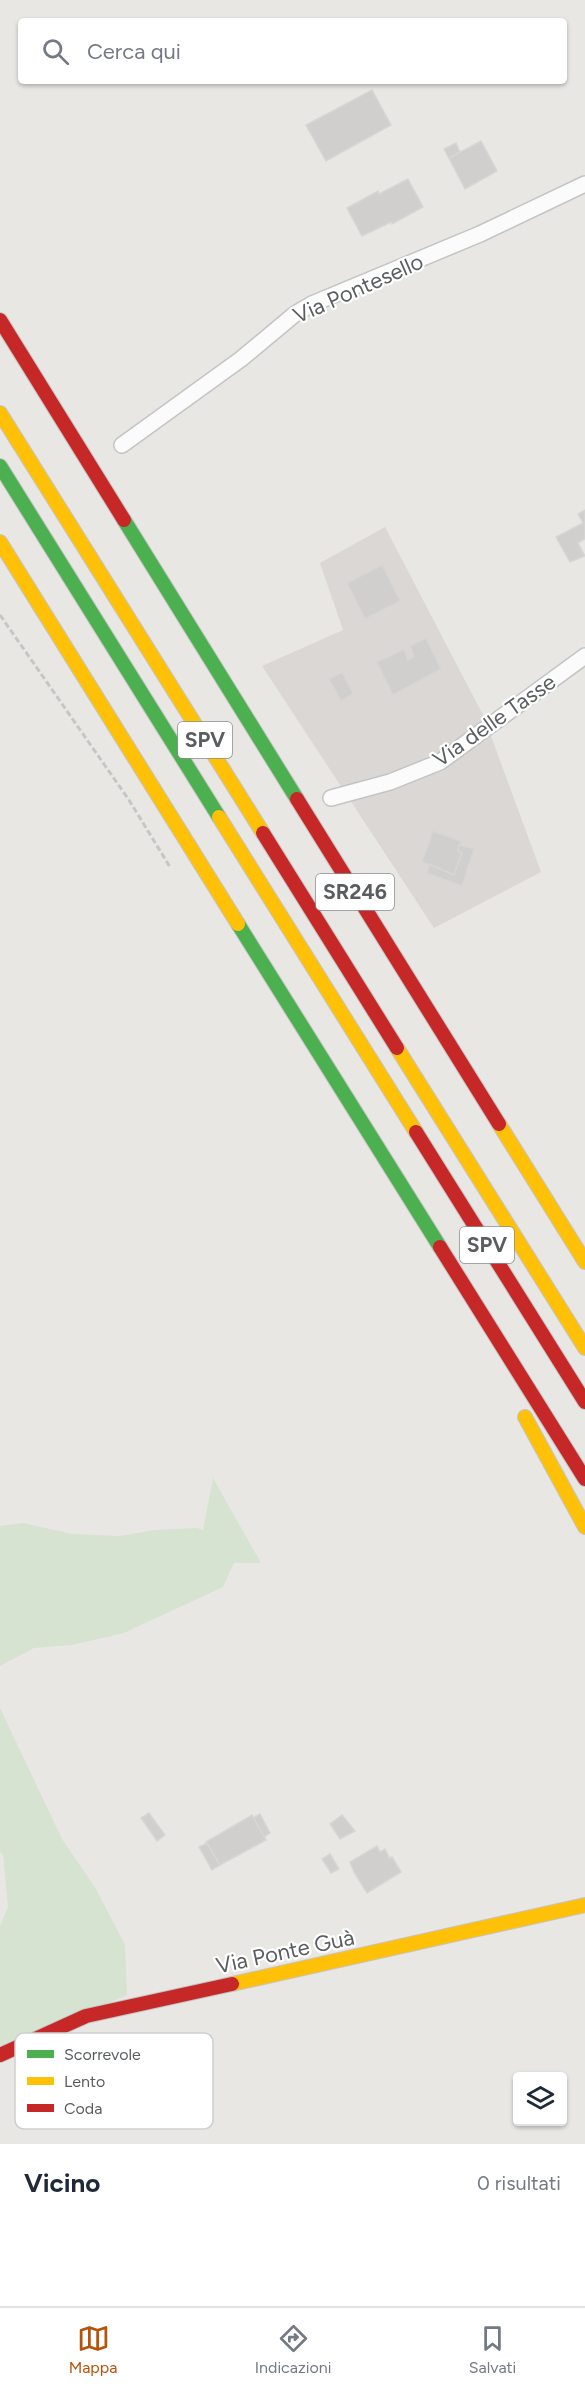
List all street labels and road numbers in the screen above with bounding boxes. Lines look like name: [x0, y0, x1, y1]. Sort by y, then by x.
street label: Via Pontesello: [289, 248, 427, 329]
street label: Via delle Tasse: [428, 668, 561, 773]
road number: SPV: [178, 722, 232, 758]
road number: SR246: [316, 874, 394, 910]
road number: SPV: [460, 1227, 514, 1263]
street label: Via Ponte Guà: [214, 1924, 357, 1979]

